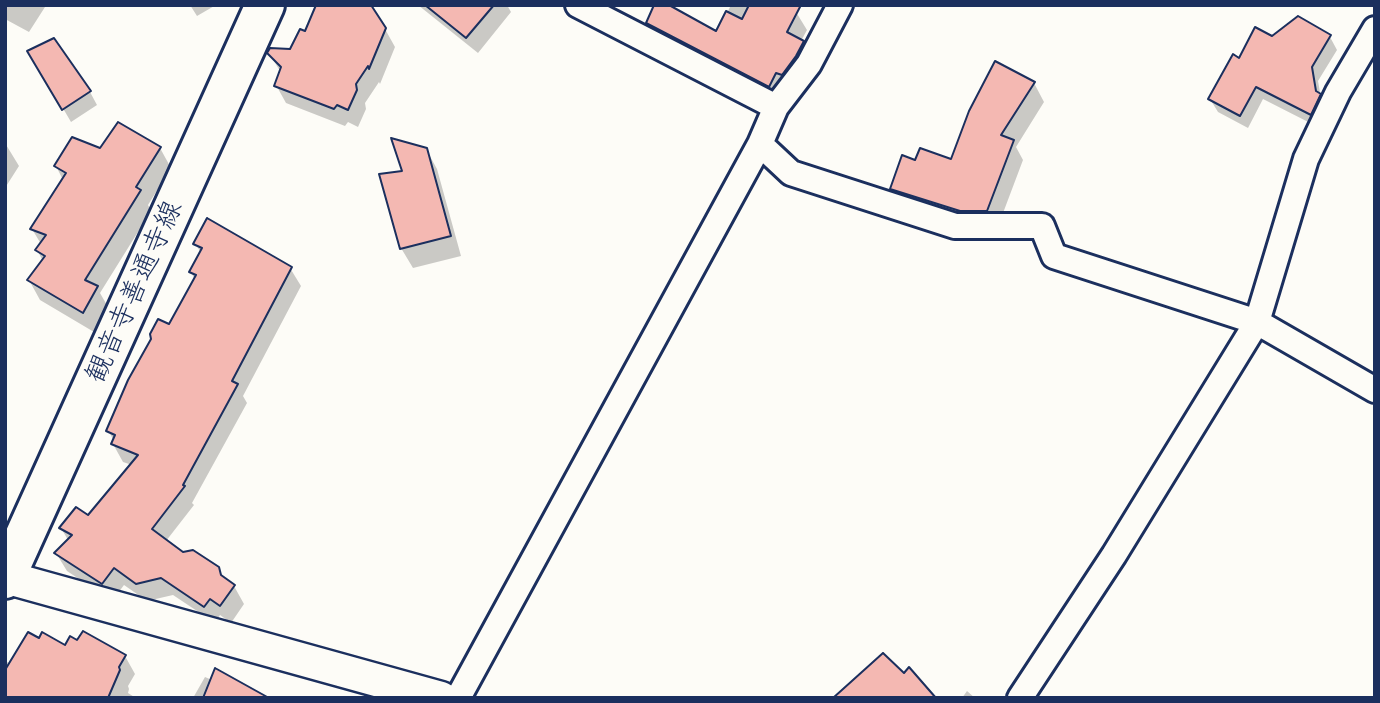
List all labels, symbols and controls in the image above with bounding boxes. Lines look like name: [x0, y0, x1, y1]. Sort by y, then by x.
street label: 観音寺善通寺線: [80, 196, 190, 388]

